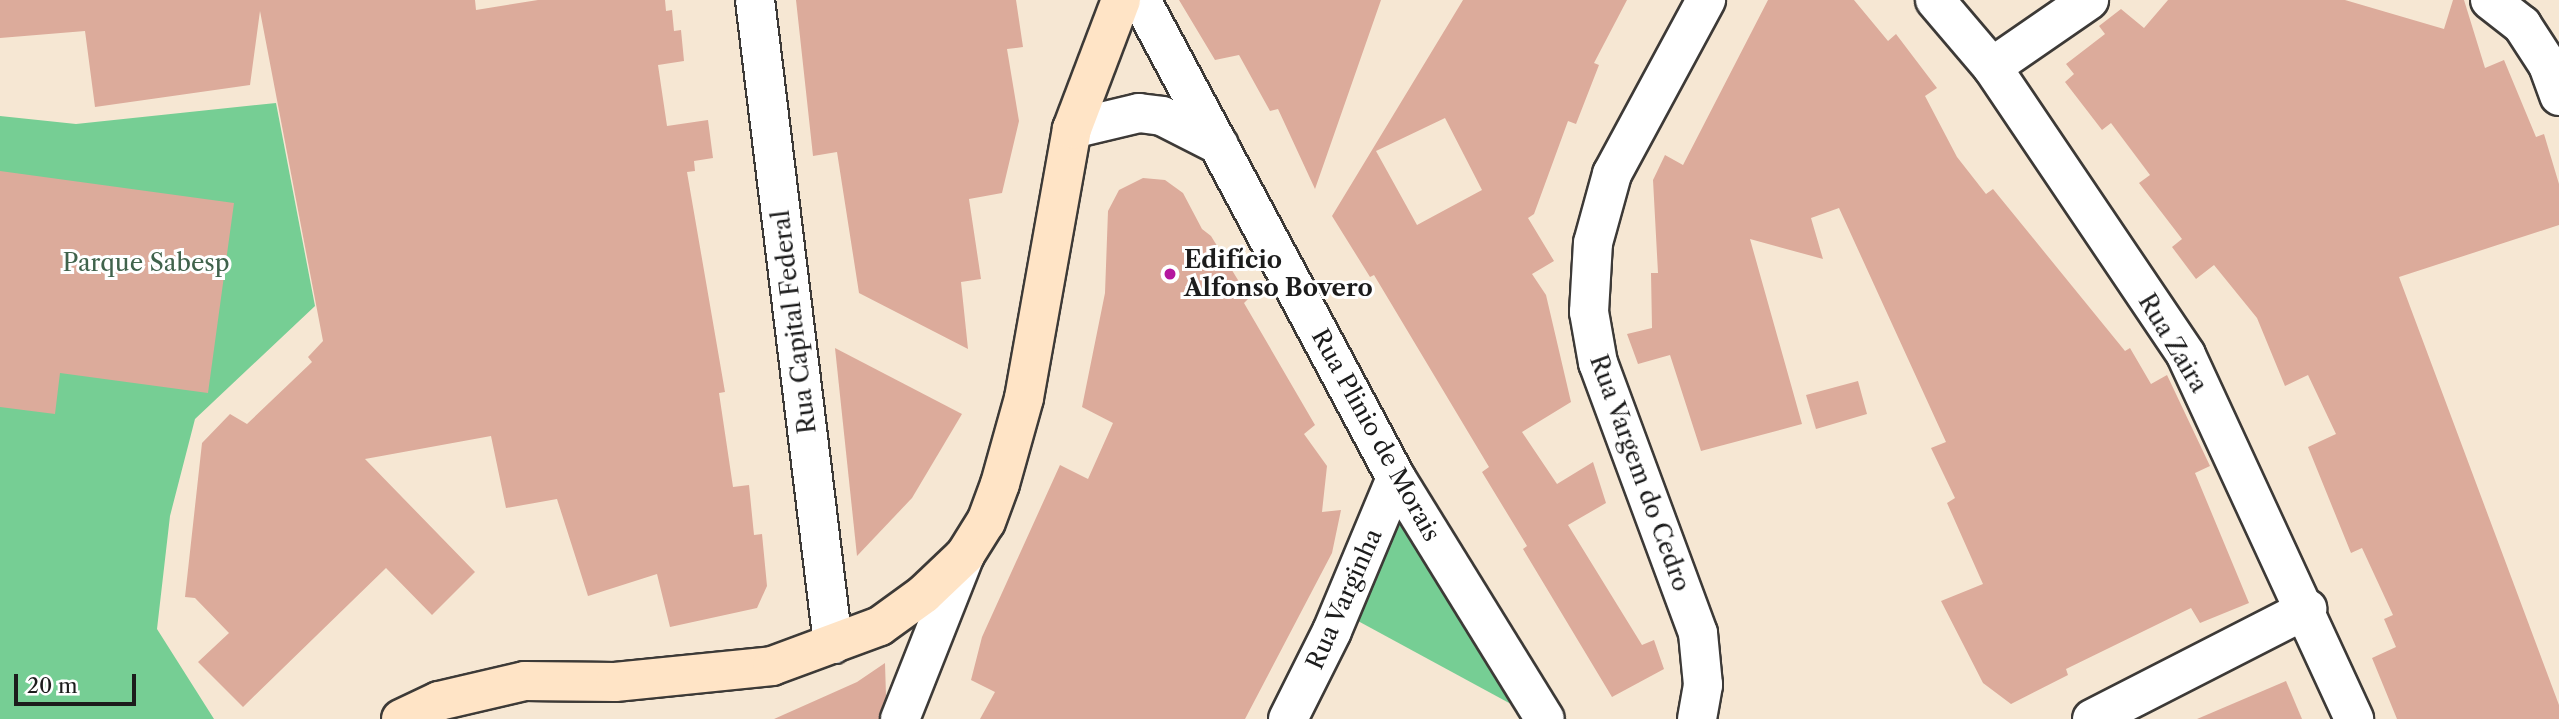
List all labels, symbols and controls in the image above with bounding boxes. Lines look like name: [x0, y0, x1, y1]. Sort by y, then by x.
street label: Rua Capital Federal: [766, 208, 822, 436]
place label: Edifício Alfonso Bovero: [1184, 246, 1373, 302]
park label: Parque Sabesp: [62, 249, 230, 277]
marker: Edifício Alfonso Bovero: [1162, 266, 1178, 282]
street label: Rua Zaira: [2132, 288, 2214, 398]
street label: Rua Plinio de Morais: [1306, 324, 1446, 546]
street label: Rua Vargem do Cedro: [1584, 350, 1696, 596]
street label: Rua Varginha: [1300, 524, 1388, 674]
scale bar: [18, 660, 140, 704]
text: 20 m: [27, 673, 78, 698]

